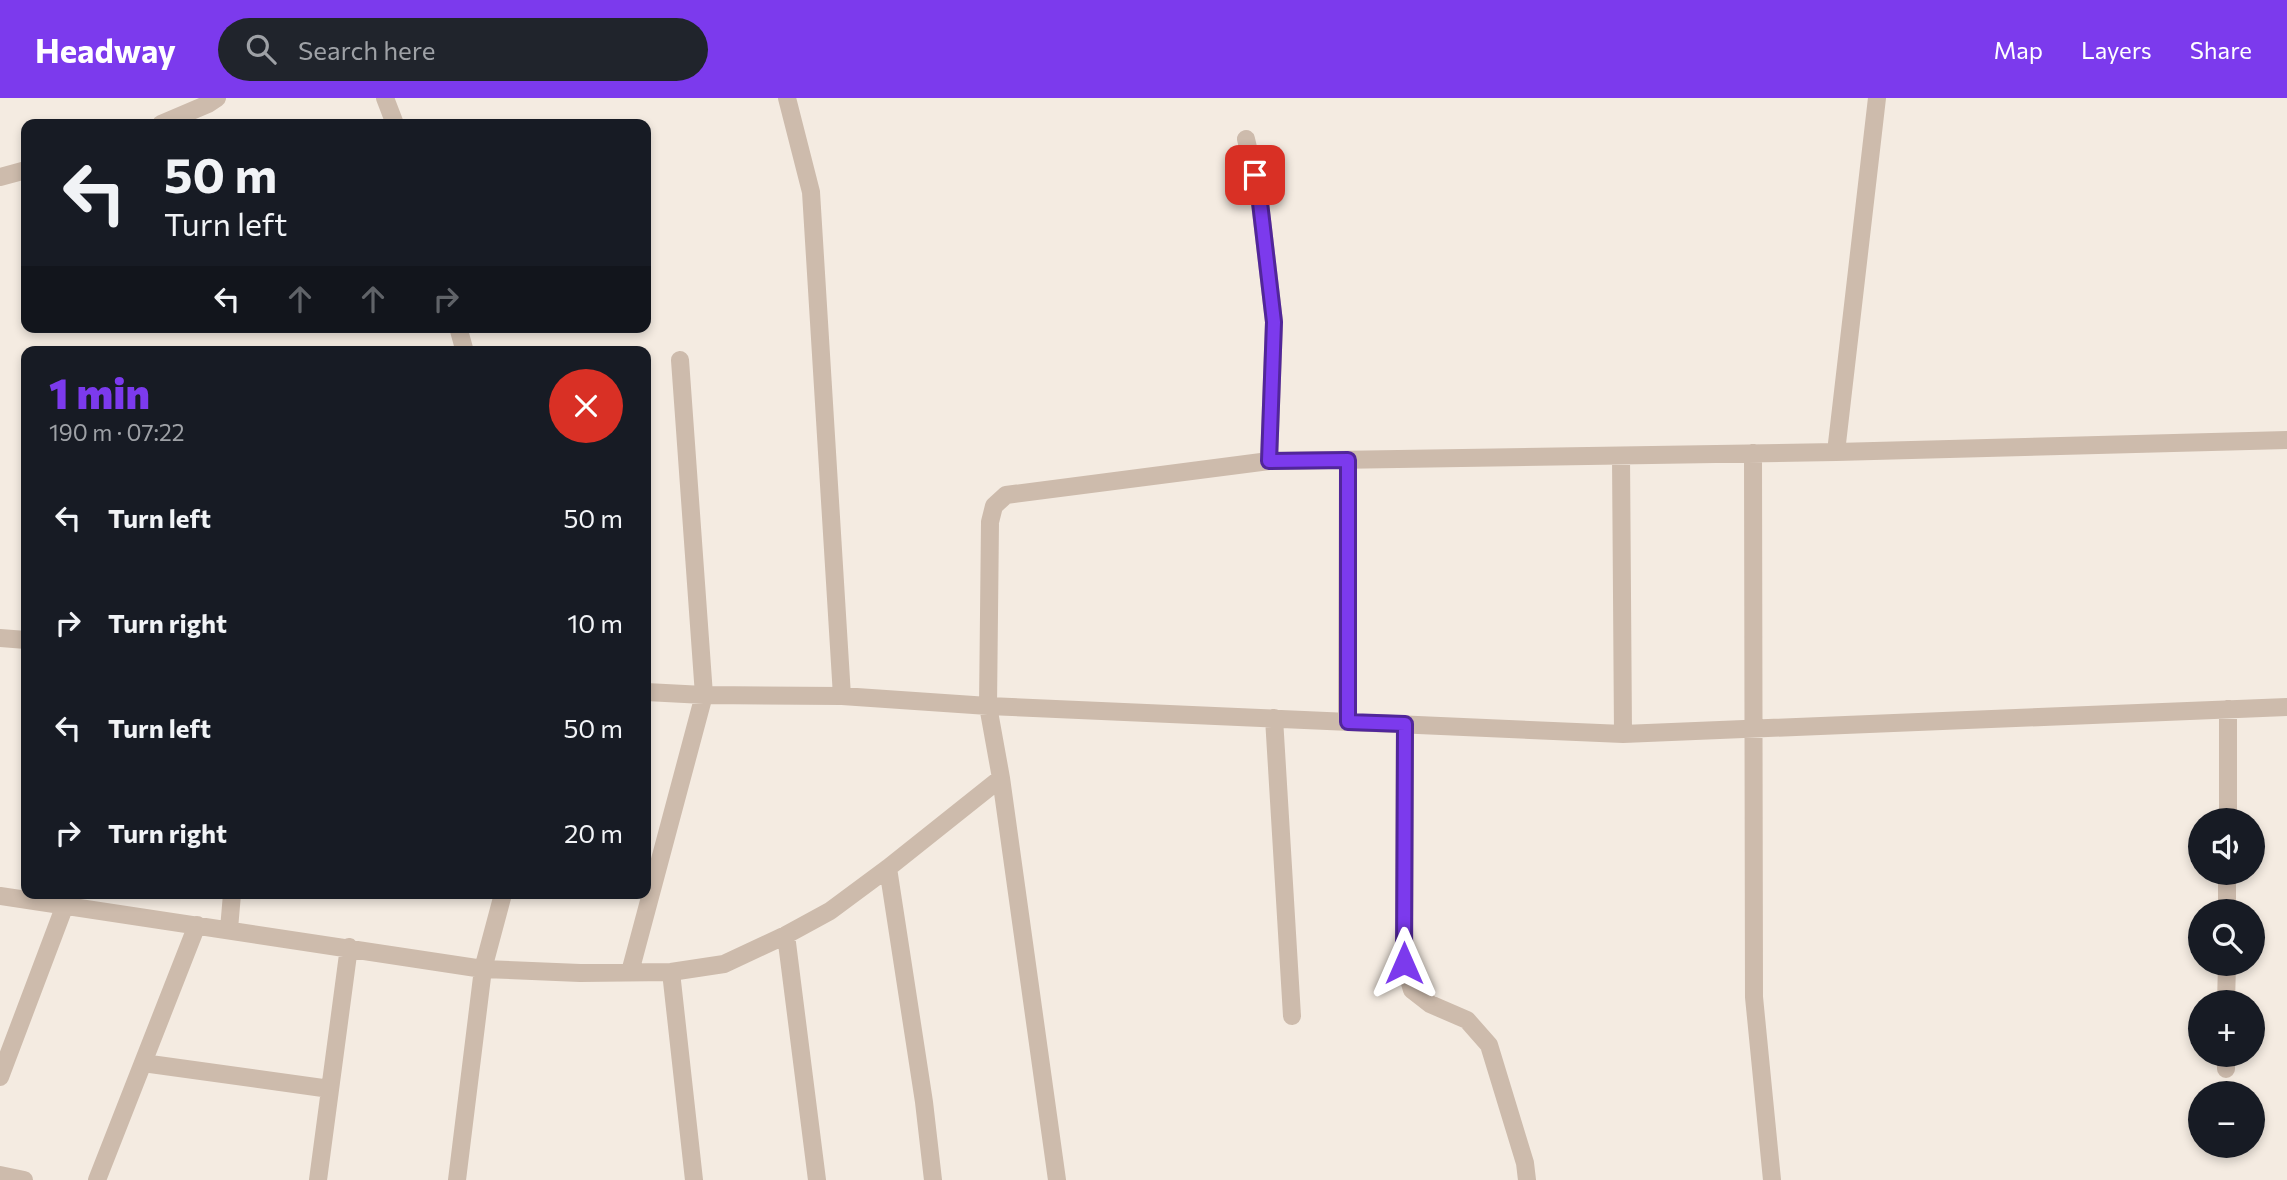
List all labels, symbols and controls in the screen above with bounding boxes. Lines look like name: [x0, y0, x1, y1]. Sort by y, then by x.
search box: [218, 18, 708, 81]
text: Headway: [35, 29, 176, 70]
icon: search: [242, 30, 280, 68]
text: Search here: [298, 34, 436, 65]
text: Map: [1994, 35, 2043, 64]
text: Layers: [2081, 35, 2152, 64]
text: Share: [2190, 35, 2252, 64]
text: 50 m: [164, 143, 277, 203]
pin: [1225, 145, 1285, 205]
icon: left: [49, 147, 140, 238]
icon: arrive: [1236, 156, 1274, 194]
text: Turn left: [164, 203, 288, 243]
icon: left: [208, 280, 246, 318]
icon: ahead: [281, 280, 319, 318]
icon: ahead: [354, 280, 392, 318]
icon: right: [427, 280, 465, 318]
text: 1 min: [49, 366, 150, 418]
button: close: [549, 369, 623, 443]
text: 190 m · 07:22: [49, 418, 185, 446]
icon: left: [49, 499, 87, 537]
text: Turn left: [108, 502, 211, 533]
text: 50 m: [563, 502, 623, 533]
icon: right: [49, 604, 87, 642]
text: Turn right: [108, 607, 227, 638]
text: 10 m: [567, 607, 623, 638]
icon: left: [49, 709, 87, 747]
text: Turn left: [108, 712, 211, 743]
text: 50 m: [563, 712, 623, 743]
map controls: [2188, 808, 2265, 1158]
button: sound: [2188, 808, 2265, 885]
icon: right: [49, 814, 87, 852]
text: Turn right: [108, 817, 227, 848]
text: 20 m: [564, 817, 623, 848]
button: search: [2188, 899, 2265, 976]
position arrow: [1367, 926, 1441, 1000]
button: +: [2188, 990, 2265, 1067]
button: −: [2188, 1081, 2265, 1158]

